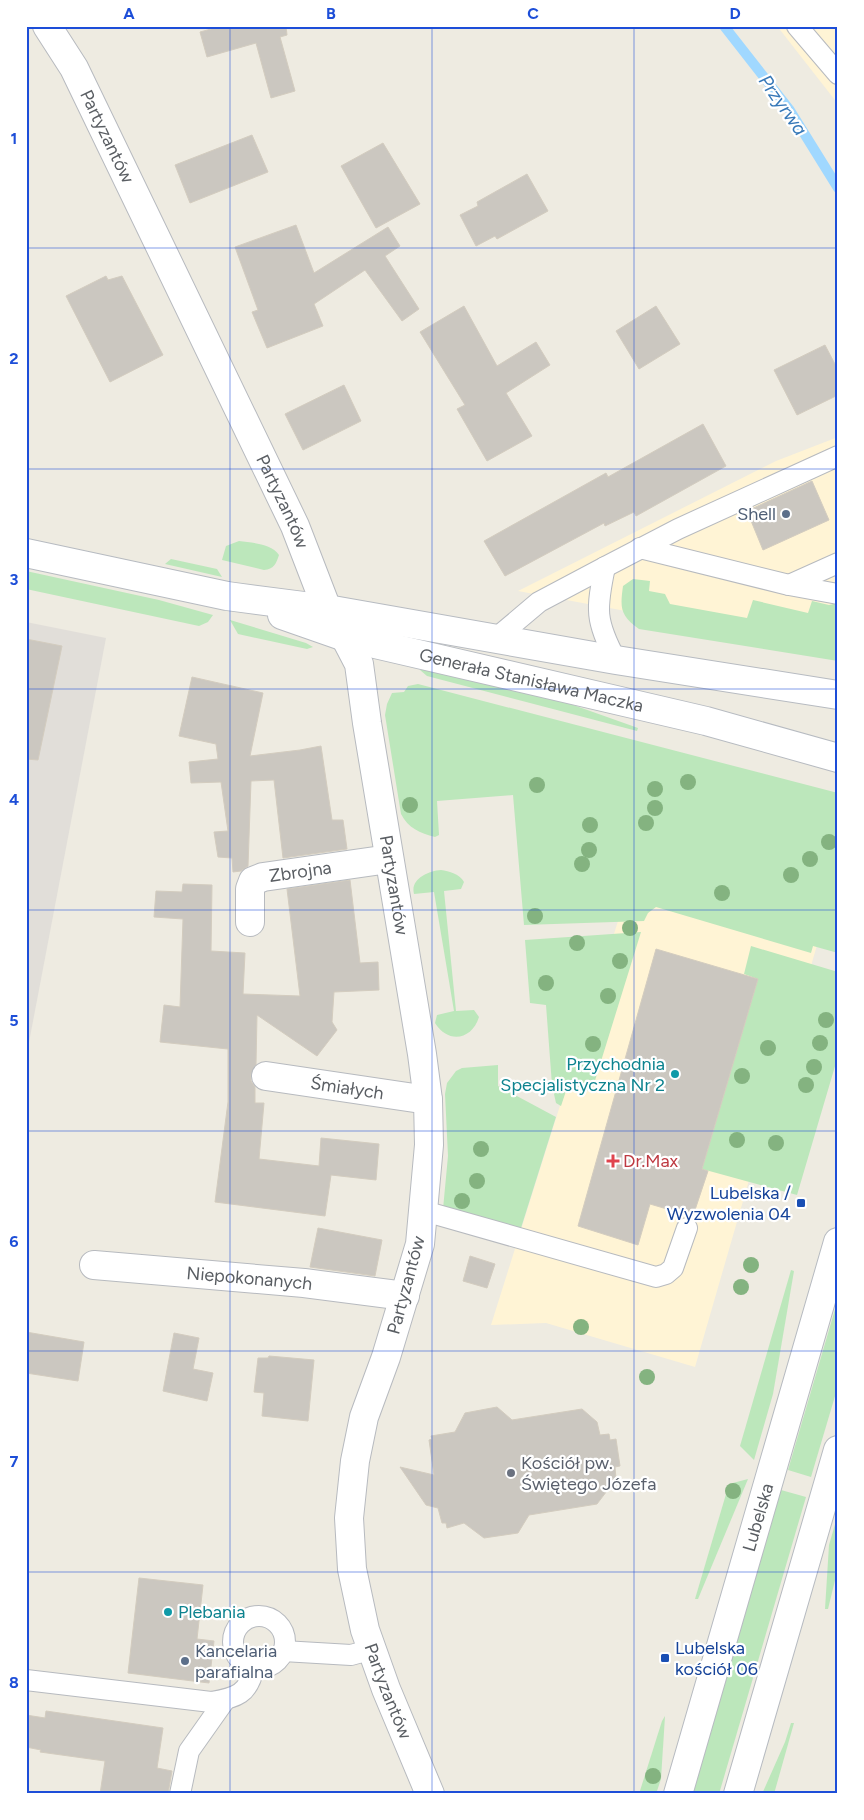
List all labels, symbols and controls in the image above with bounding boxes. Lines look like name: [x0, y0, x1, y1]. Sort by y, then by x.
text: A: [123, 4, 135, 23]
text: B: [326, 4, 336, 23]
text: C: [527, 4, 539, 23]
text: D: [729, 4, 741, 23]
water label: Przyrwa: [754, 70, 812, 140]
street label: Partyzantów: [75, 86, 139, 187]
text: 1: [11, 129, 17, 148]
text: 2: [9, 349, 19, 368]
street label: Partyzantów: [251, 451, 314, 551]
place label: Shell: [737, 503, 776, 525]
marker: Shell: [780, 508, 792, 520]
text: 3: [10, 570, 19, 589]
street label: Generała Stanisława Maczka: [417, 644, 646, 717]
text: 4: [9, 790, 19, 809]
street label: Partyzantów: [375, 834, 413, 937]
street label: Zbrojna: [268, 856, 333, 887]
text: 5: [9, 1011, 19, 1030]
place label: Przychodnia Specjalistyczna Nr 2: [500, 1053, 665, 1096]
marker: Przychodnia Specjalistyczna Nr 2: [669, 1068, 681, 1080]
street label: Śmiałych: [309, 1072, 385, 1104]
place label: Dr.Max: [623, 1150, 679, 1172]
marker: Dr.Max: [607, 1155, 619, 1167]
place label: Lubelska / Wyzwolenia 04: [667, 1182, 791, 1225]
marker: Lubelska / Wyzwolenia 04: [795, 1197, 807, 1209]
text: 6: [9, 1232, 19, 1251]
street label: Partyzantów: [382, 1233, 430, 1337]
street label: Niepokonanych: [186, 1262, 314, 1295]
text: 7: [10, 1452, 19, 1471]
place label: Kościół pw. Świętego Józefa: [521, 1452, 656, 1495]
marker: Kościół pw. Świętego Józefa: [505, 1467, 517, 1479]
street label: Lubelska: [738, 1481, 778, 1554]
place label: Plebania: [178, 1601, 245, 1623]
marker: Plebania: [162, 1606, 174, 1618]
place label: Lubelska kościół 06: [675, 1637, 758, 1680]
place label: Kancelaria parafialna: [195, 1640, 277, 1683]
street label: Partyzantów: [360, 1640, 417, 1742]
marker: Lubelska kościół 06: [659, 1652, 671, 1664]
marker: Kancelaria parafialna: [179, 1655, 191, 1667]
text: 8: [9, 1673, 19, 1692]

